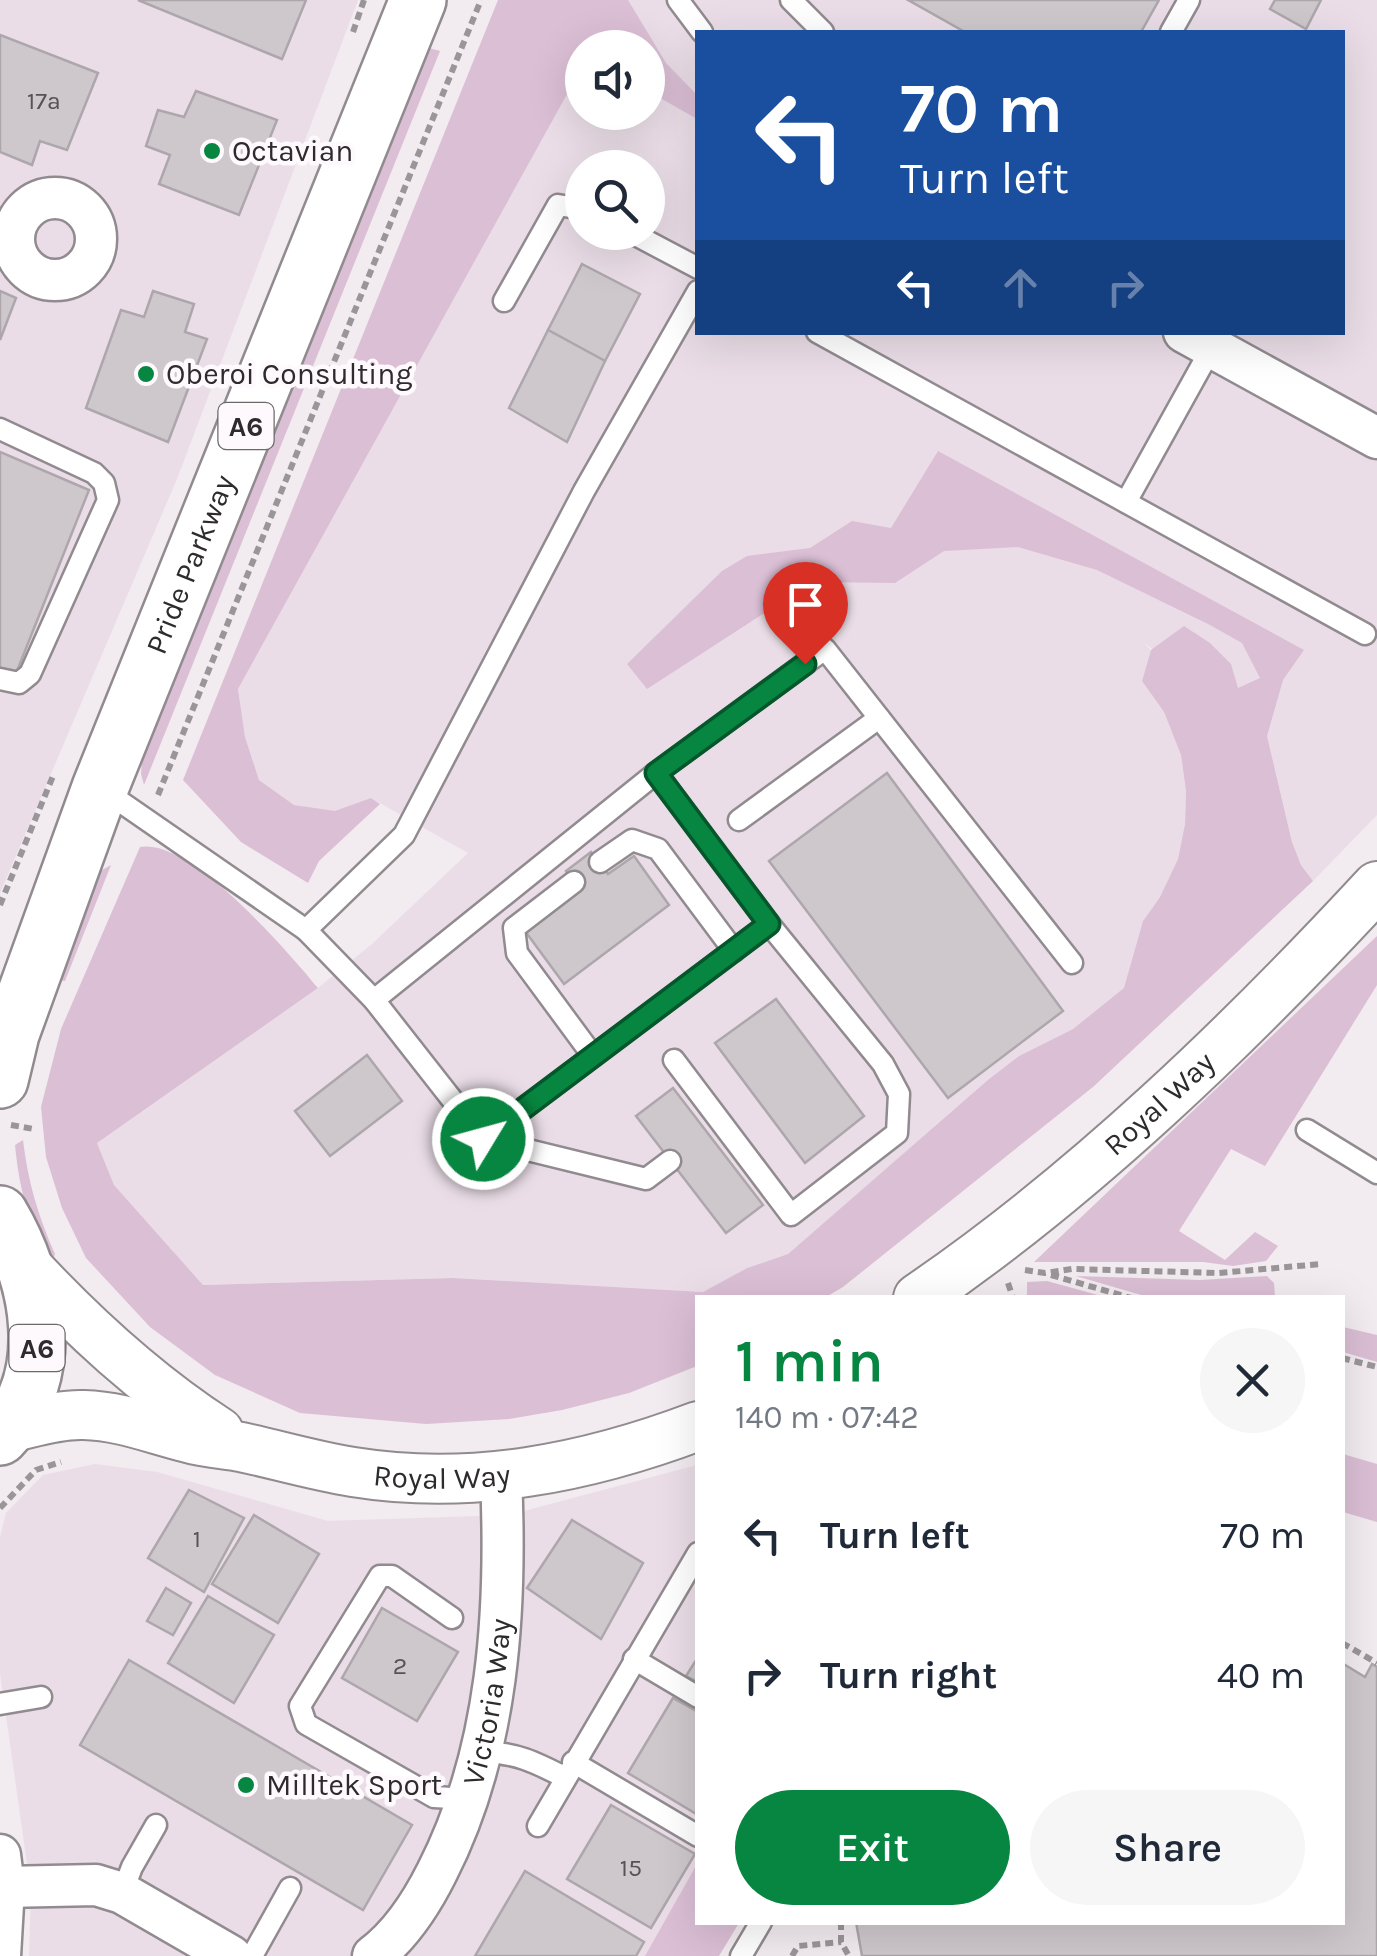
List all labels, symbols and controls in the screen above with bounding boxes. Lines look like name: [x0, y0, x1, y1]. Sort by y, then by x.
map controls: [565, 30, 665, 250]
button: sound: [565, 30, 665, 130]
text: 70 m: [900, 68, 1063, 150]
icon: left: [735, 70, 865, 200]
house number: 17a: [27, 86, 61, 115]
place label: Octavian: [232, 133, 353, 169]
marker: Octavian: [201, 140, 223, 162]
button: search: [565, 150, 665, 250]
text: Turn left: [900, 152, 1069, 204]
icon: left: [888, 260, 943, 315]
icon: ahead: [993, 260, 1048, 315]
icon: right: [1098, 260, 1153, 315]
place label: Oberoi Consulting: [166, 356, 412, 392]
marker: Oberoi Consulting: [135, 363, 157, 385]
road number: A6: [218, 403, 274, 449]
street label: Pride Parkway: [138, 470, 242, 659]
pin: [763, 562, 848, 665]
icon: arrive: [778, 577, 833, 632]
street label: Royal Way: [1096, 1044, 1222, 1163]
position arrow: [431, 1087, 535, 1191]
road number: A6: [10, 1325, 64, 1371]
text: 1 min: [735, 1326, 884, 1396]
button: close: [1200, 1328, 1305, 1433]
text: 140 m · 07:42: [735, 1399, 919, 1436]
street label: Royal Way: [372, 1456, 512, 1497]
icon: left: [735, 1508, 790, 1563]
text: Turn left: [820, 1513, 970, 1558]
text: 70 m: [1220, 1513, 1305, 1558]
house number: 1: [193, 1524, 201, 1553]
street label: Victoria Way: [455, 1617, 518, 1790]
icon: right: [735, 1648, 790, 1703]
house number: 2: [393, 1651, 407, 1680]
text: Turn right: [820, 1653, 997, 1698]
text: 40 m: [1217, 1653, 1305, 1698]
place label: Milltek Sport: [266, 1767, 442, 1803]
marker: Milltek Sport: [235, 1774, 257, 1796]
button: Exit: [735, 1790, 1010, 1905]
button: Share: [1030, 1790, 1305, 1905]
house number: 15: [620, 1853, 642, 1882]

